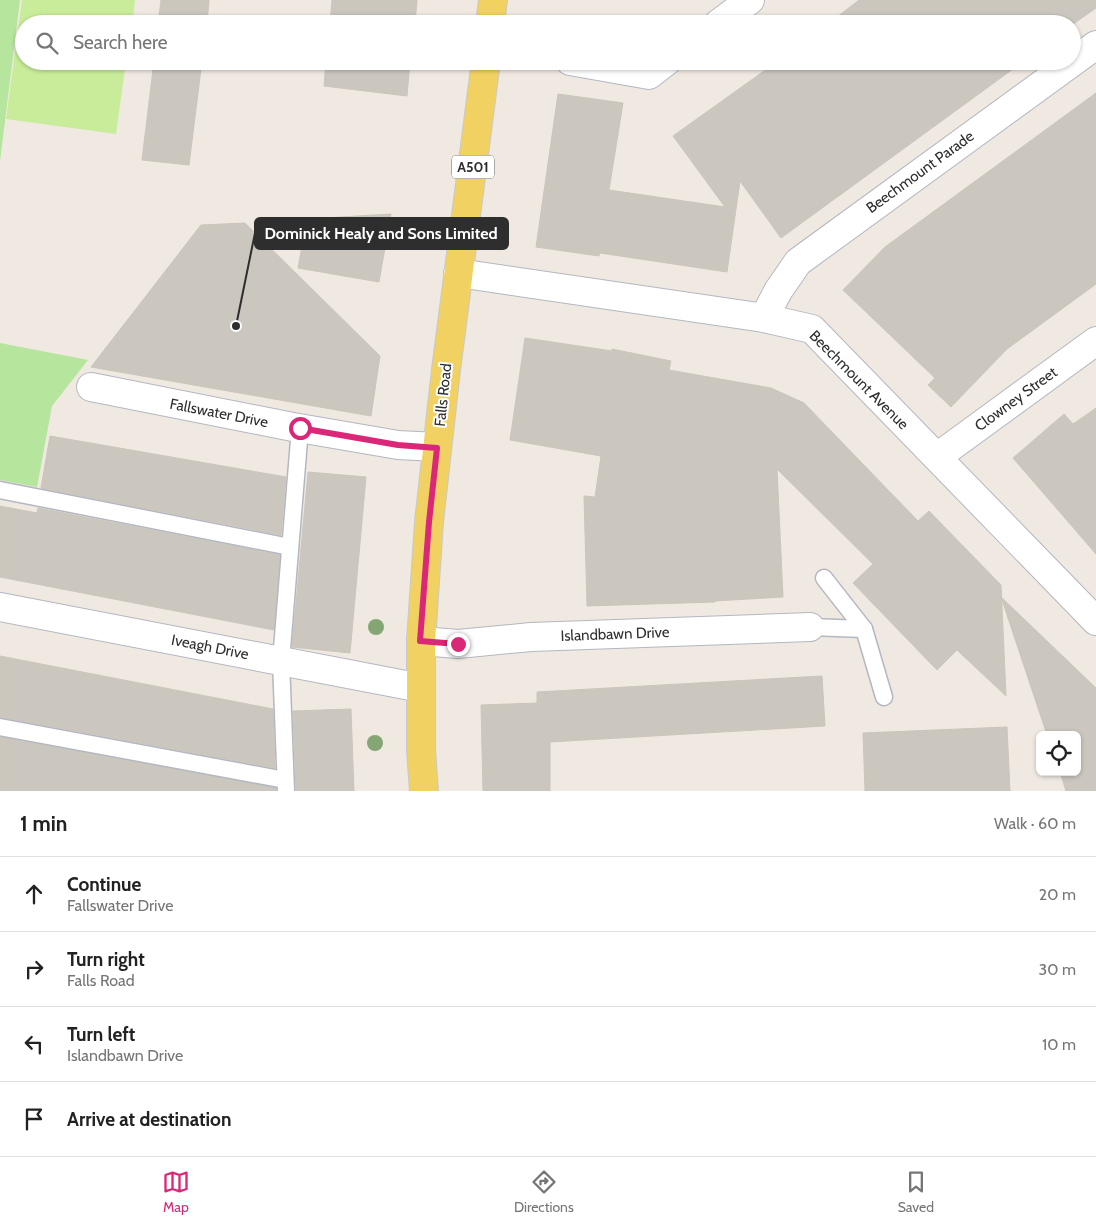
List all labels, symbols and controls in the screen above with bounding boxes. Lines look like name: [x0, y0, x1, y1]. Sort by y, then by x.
search box: [15, 15, 1081, 70]
icon: search: [33, 29, 61, 57]
text: Search here: [73, 31, 167, 54]
street label: Beechmount Parade: [863, 127, 978, 217]
road number: A501: [452, 156, 494, 178]
callout: Dominick Healy and Sons Limited: [255, 218, 508, 249]
text: Dominick Healy and Sons Limited: [264, 224, 498, 243]
street label: Beechmount Avenue: [806, 327, 913, 434]
street label: Falls Road: [431, 363, 455, 427]
street label: Clowney Street: [971, 363, 1061, 435]
street label: Fallswater Drive: [168, 395, 270, 431]
route start: [289, 417, 312, 440]
street label: Islandbawn Drive: [560, 623, 670, 645]
street label: Iveagh Drive: [170, 631, 251, 663]
route end: [447, 633, 470, 656]
map controls: [1036, 731, 1081, 776]
button: locate: [1036, 731, 1081, 776]
text: 1 min: [20, 811, 67, 836]
text: Walk · 60 m: [994, 814, 1076, 833]
text: Continue: [67, 873, 141, 896]
icon: ahead: [20, 880, 48, 908]
text: 20 m: [1039, 885, 1076, 904]
text: Fallswater Drive: [67, 896, 173, 915]
text: Turn right: [67, 948, 145, 971]
icon: right: [20, 955, 48, 983]
text: 30 m: [1039, 960, 1076, 979]
text: Falls Road: [67, 971, 135, 990]
text: Turn left: [67, 1023, 135, 1046]
icon: left: [20, 1030, 48, 1058]
text: 10 m: [1042, 1035, 1076, 1054]
text: Islandbawn Drive: [67, 1046, 183, 1065]
icon: arrive: [20, 1105, 48, 1133]
text: Arrive at destination: [67, 1108, 231, 1131]
tab: Map: [162, 1168, 190, 1216]
tab: Directions: [514, 1168, 574, 1216]
tab: Saved: [898, 1168, 934, 1216]

